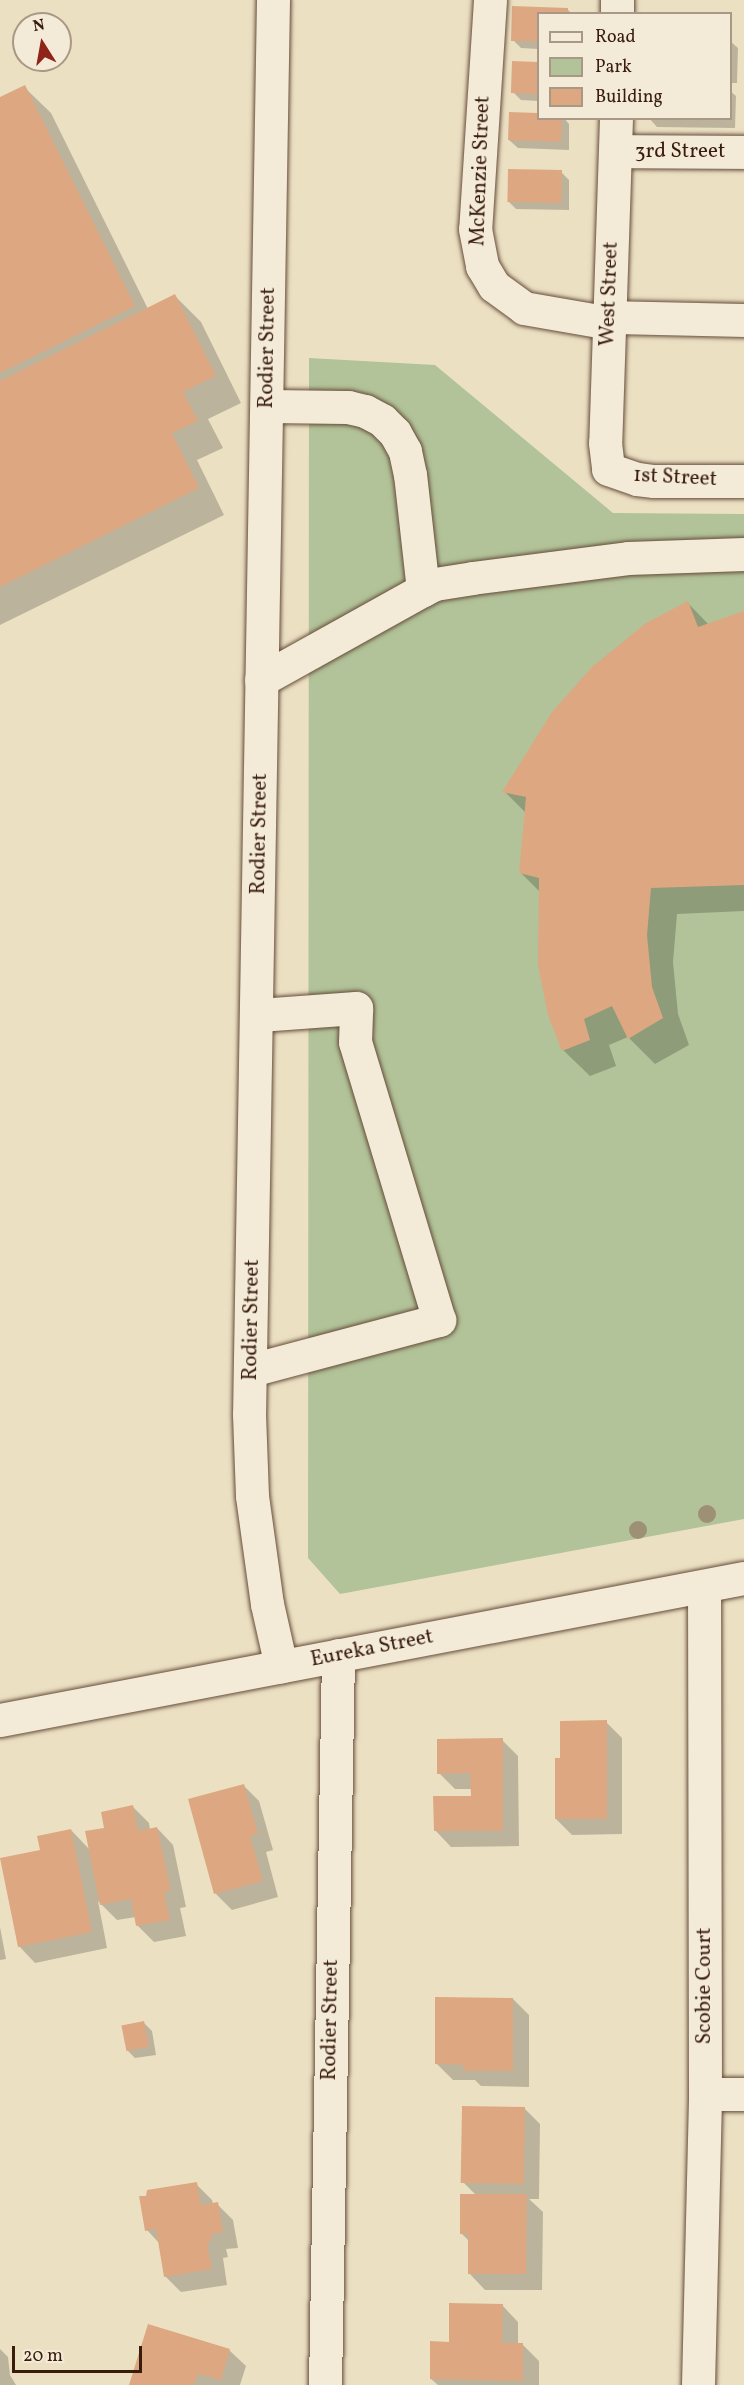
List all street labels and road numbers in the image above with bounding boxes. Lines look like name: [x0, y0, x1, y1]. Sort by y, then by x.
street label: McKenzie Street: [466, 95, 496, 247]
street label: 3rd Street: [635, 139, 725, 165]
street label: West Street: [596, 241, 624, 347]
street label: Rodier Street: [254, 287, 282, 409]
street label: 1st Street: [633, 463, 717, 493]
street label: Rodier Street: [246, 773, 274, 895]
street label: Rodier Street: [238, 1259, 266, 1381]
street label: Eureka Street: [309, 1625, 435, 1673]
street label: Scobie Court: [692, 1928, 718, 2044]
street label: Rodier Street: [317, 1959, 345, 2081]

